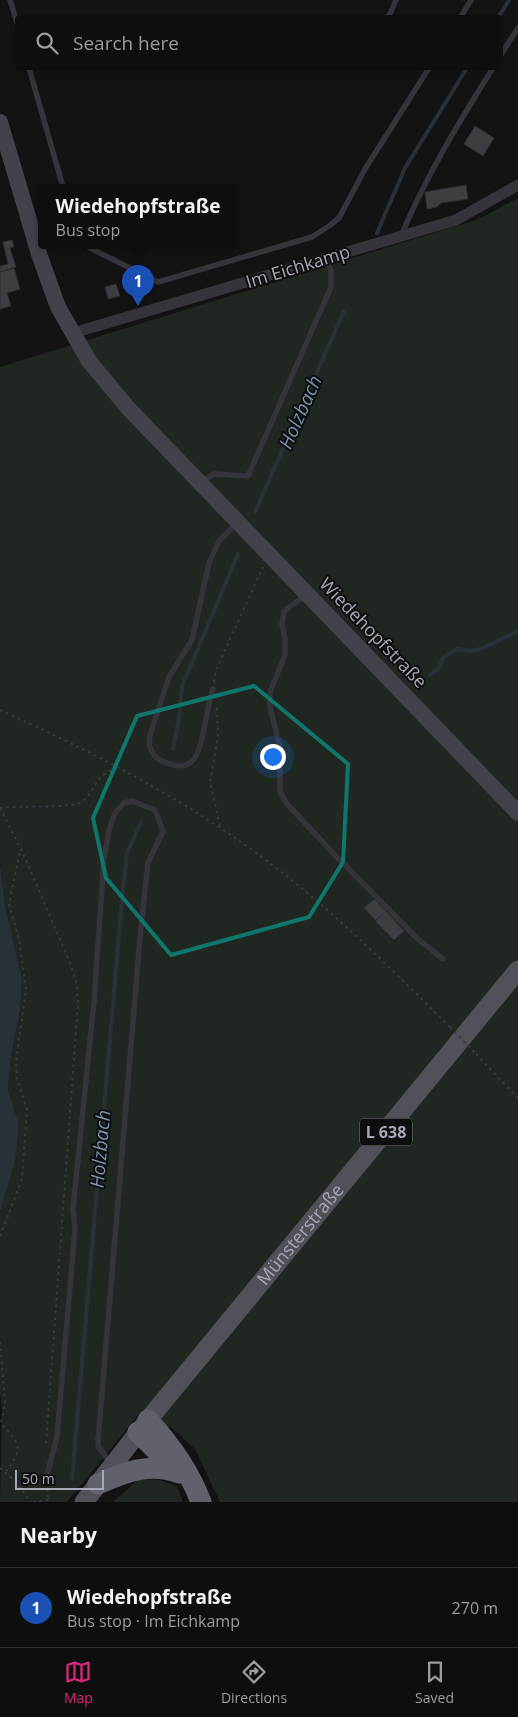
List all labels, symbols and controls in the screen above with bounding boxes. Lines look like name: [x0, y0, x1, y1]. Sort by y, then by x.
search box: [15, 15, 503, 70]
icon: search: [33, 29, 61, 57]
text: Search here: [73, 30, 179, 56]
popup: [38, 184, 238, 249]
text: Wiedehopfstraße: [56, 193, 220, 219]
text: Bus stop: [56, 219, 120, 241]
street label: Im Eichkamp: [243, 239, 353, 293]
pin: 1: [122, 265, 154, 306]
water label: Holzbach: [272, 371, 328, 453]
street label: Wiedehopfstraße: [315, 572, 433, 693]
your location: [260, 744, 286, 770]
water label: Holzbach: [84, 1109, 116, 1189]
road number: L 638: [360, 1118, 412, 1146]
street label: Münsterstraße: [251, 1178, 348, 1290]
scale bar: [15, 1467, 104, 1490]
text: 50 m: [22, 1469, 55, 1488]
text: Nearby: [20, 1521, 97, 1549]
text: Wiedehopfstraße: [67, 1584, 232, 1610]
text: 1: [31, 1597, 41, 1619]
text: 270 m: [452, 1597, 498, 1619]
text: Bus stop · Im Eichkamp: [67, 1610, 240, 1632]
tab: Map: [64, 1658, 93, 1707]
tab: Directions: [221, 1658, 287, 1707]
tab: Saved: [415, 1658, 454, 1707]

